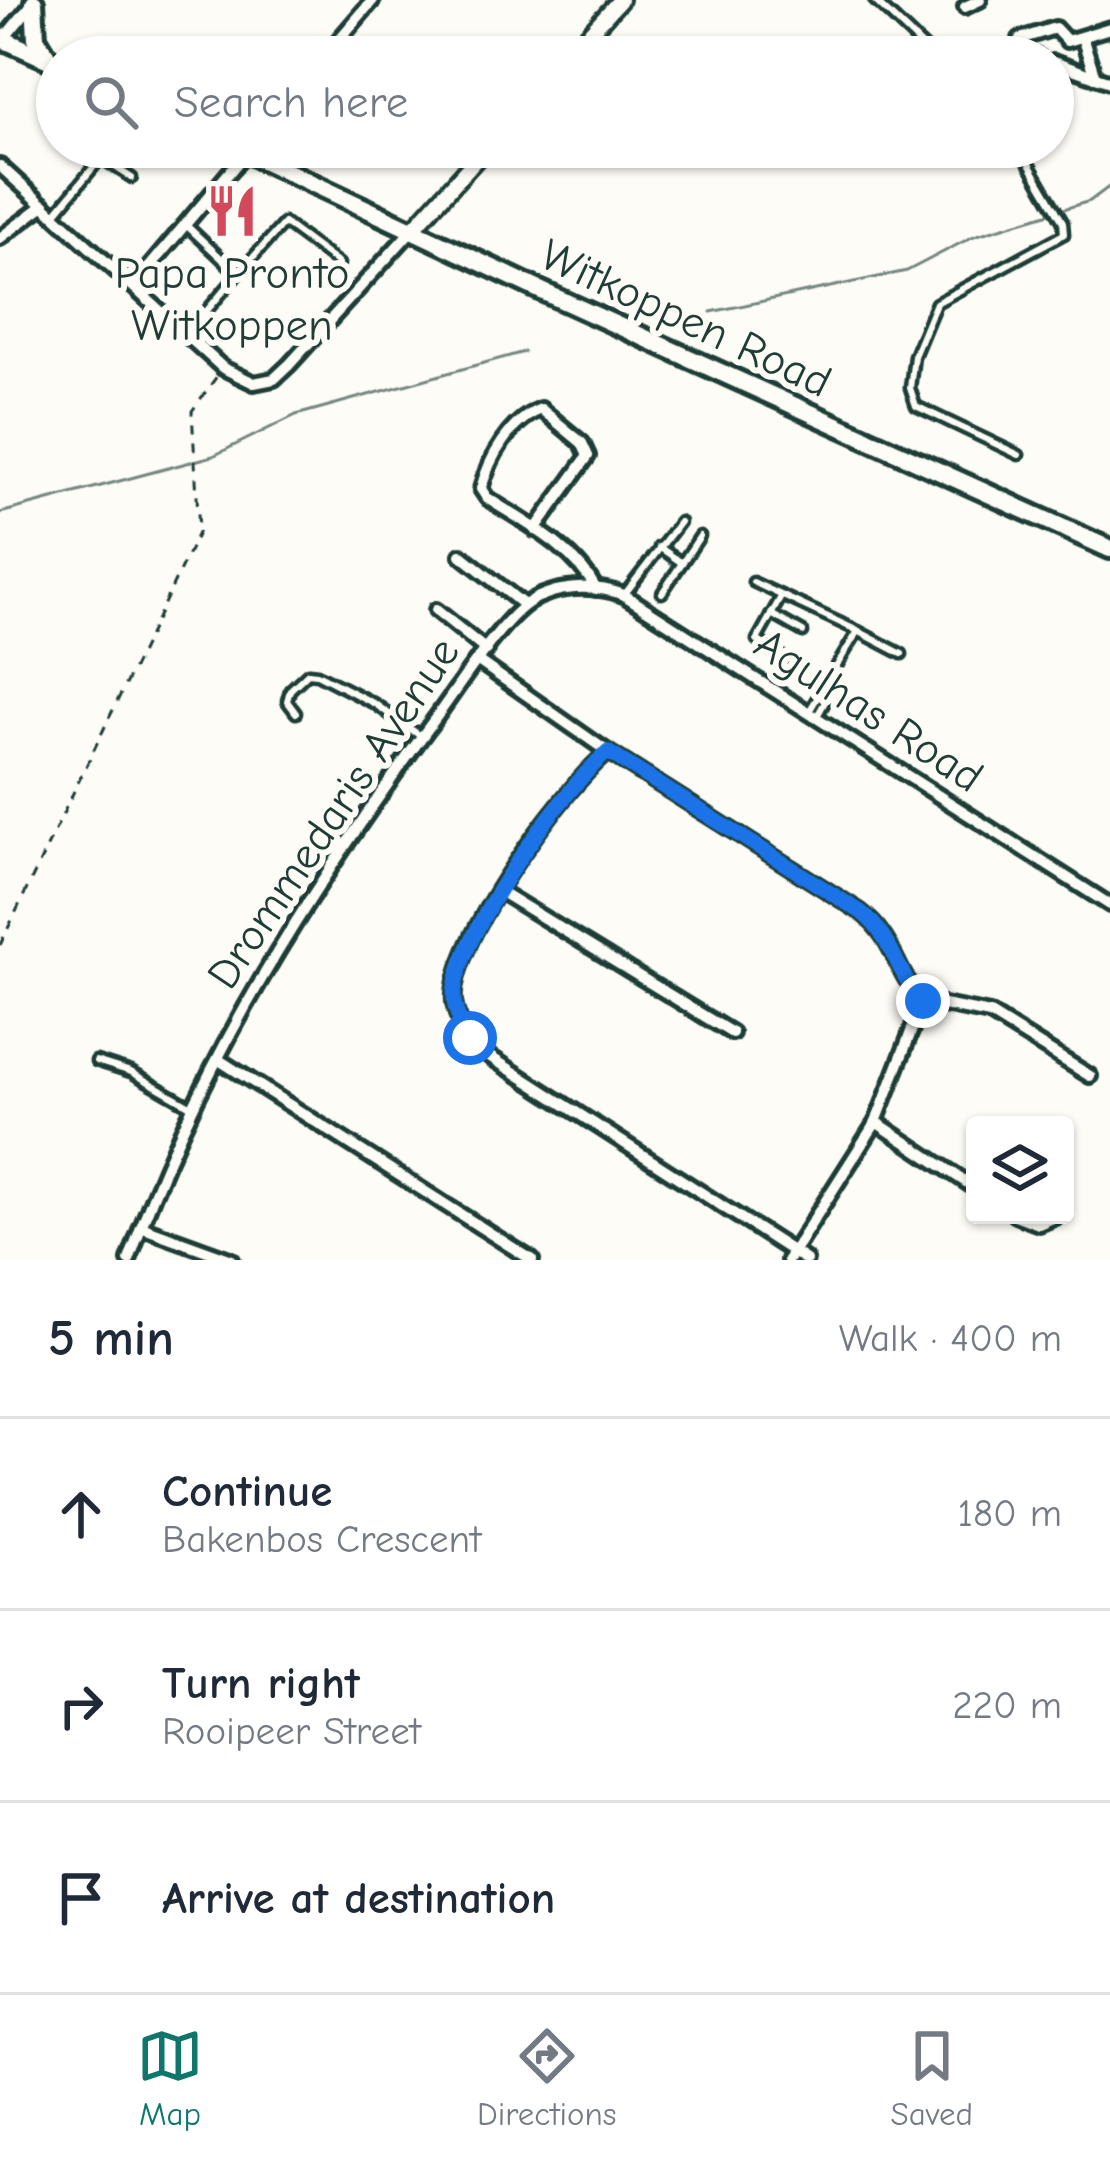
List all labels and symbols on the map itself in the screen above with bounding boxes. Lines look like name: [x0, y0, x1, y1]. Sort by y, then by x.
restaurant icon: Papa Pronto Witkoppen: [203, 182, 261, 240]
street label: Witkoppen Road: [533, 228, 839, 408]
place label: Papa Pronto Witkoppen: [114, 247, 350, 351]
street label: Agulhas Road: [745, 617, 993, 803]
street label: Drommedaris Avenue: [196, 628, 470, 998]
route end: [896, 974, 950, 1028]
route start: [443, 1011, 497, 1065]

